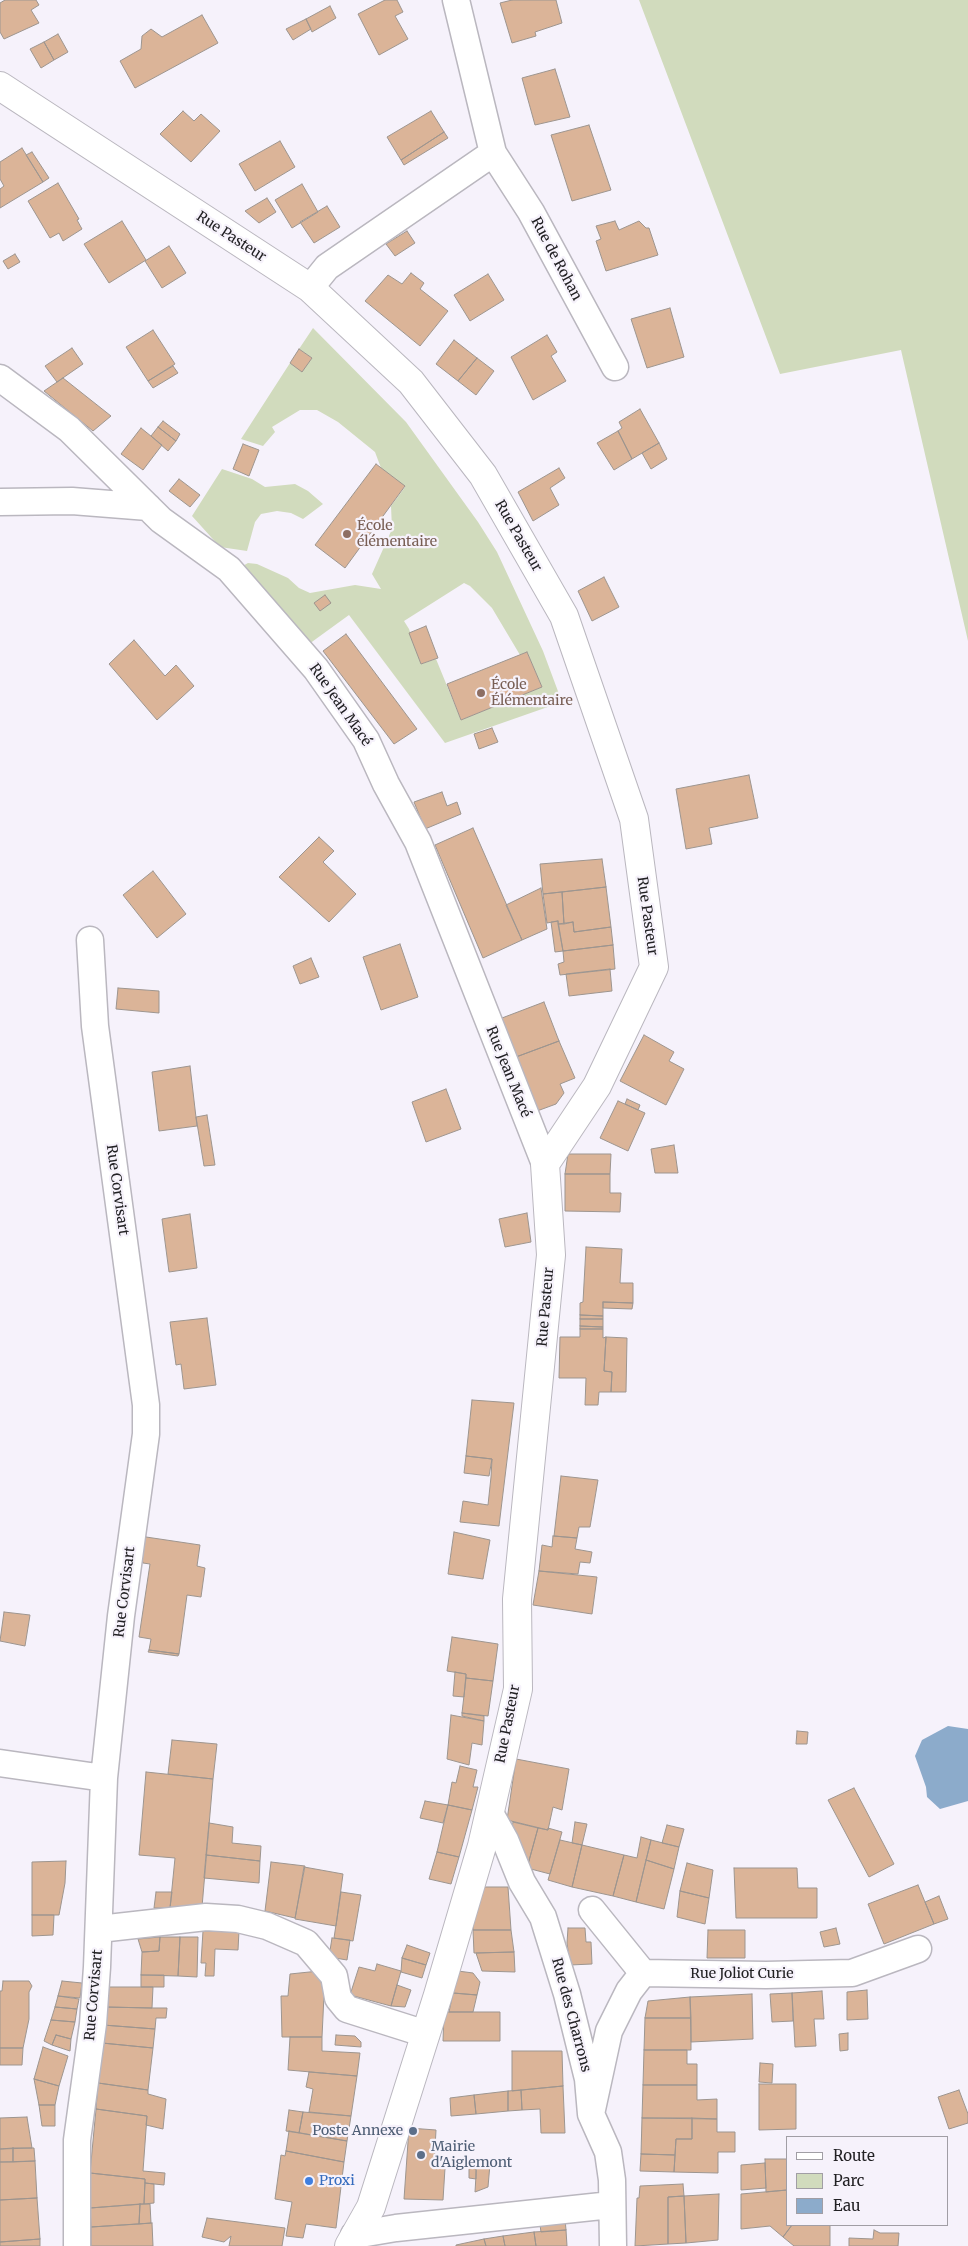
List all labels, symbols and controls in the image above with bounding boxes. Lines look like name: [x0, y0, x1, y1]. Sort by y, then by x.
street label: Rue Pasteur: [193, 208, 269, 266]
street label: Rue de Rohan: [527, 215, 585, 303]
street label: Rue Pasteur: [491, 497, 545, 575]
place label: École élémentaire: [357, 518, 437, 550]
marker: École élémentaire: [341, 528, 353, 540]
street label: Rue Jean Macé: [305, 661, 375, 749]
place label: École Élémentaire: [491, 677, 573, 710]
marker: École Élémentaire: [475, 687, 487, 699]
street label: Rue Pasteur: [633, 875, 661, 957]
street label: Rue Jean Macé: [482, 1024, 534, 1120]
street label: Rue Corvisart: [102, 1144, 132, 1236]
street label: Rue Pasteur: [534, 1267, 558, 1347]
street label: Rue Corvisart: [111, 1546, 139, 1638]
street label: Rue Pasteur: [492, 1683, 524, 1765]
street label: Rue Corvisart: [82, 1949, 106, 2041]
street label: Rue des Charrons: [548, 1956, 594, 2074]
street label: Rue Joliot Curie: [690, 1966, 794, 1982]
place label: Poste Annexe: [312, 2123, 403, 2139]
marker: Poste Annexe: [407, 2125, 419, 2137]
legend: [786, 2136, 948, 2226]
place label: Mairie d'Aiglemont: [431, 2139, 512, 2172]
text: Route: [833, 2146, 875, 2165]
marker: Mairie d'Aiglemont: [415, 2149, 427, 2161]
text: Parc: [833, 2171, 864, 2190]
place label: Proxi: [319, 2173, 355, 2189]
marker: Proxi: [303, 2175, 315, 2187]
text: Eau: [833, 2196, 860, 2215]

